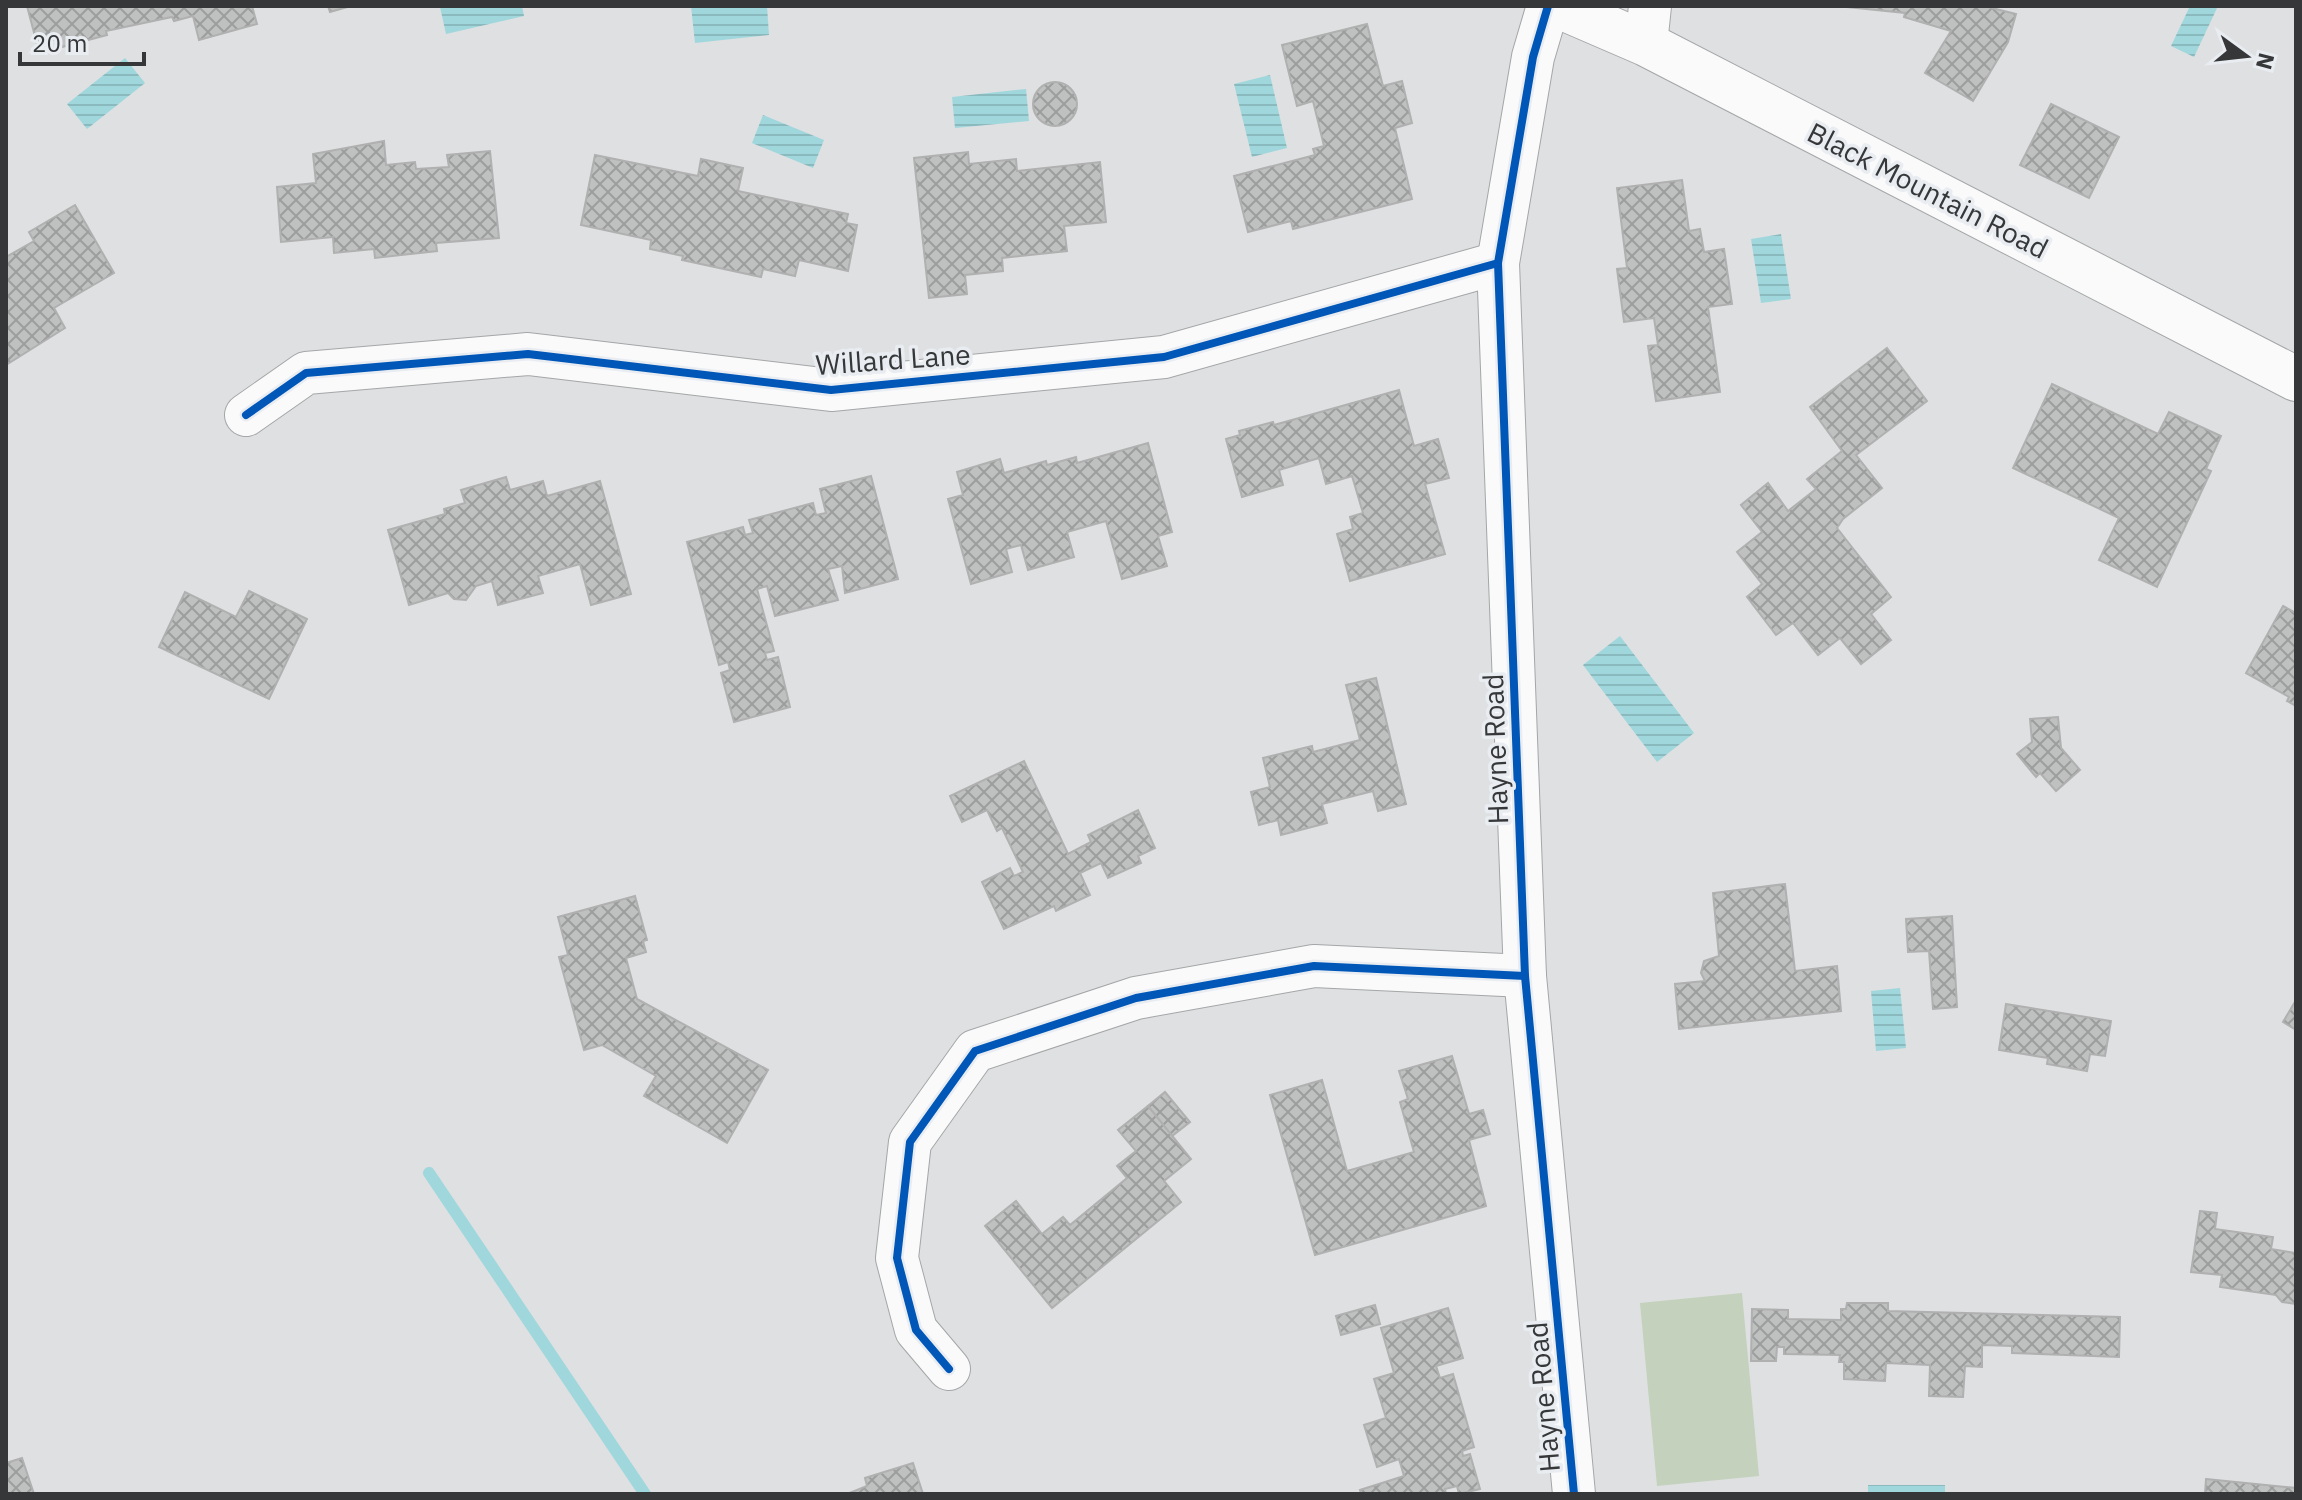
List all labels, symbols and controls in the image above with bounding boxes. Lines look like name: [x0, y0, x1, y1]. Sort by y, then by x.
scale bar: [20, 16, 144, 66]
north arrow: [2206, 16, 2286, 96]
text: 20 m: [32, 27, 87, 59]
text: N: [2250, 50, 2282, 73]
street label: Black Mountain Road: [1801, 113, 2055, 267]
street label: Willard Lane: [814, 335, 972, 383]
street label: Hayne Road: [1474, 673, 1516, 825]
street label: Hayne Road: [1518, 1320, 1568, 1474]

